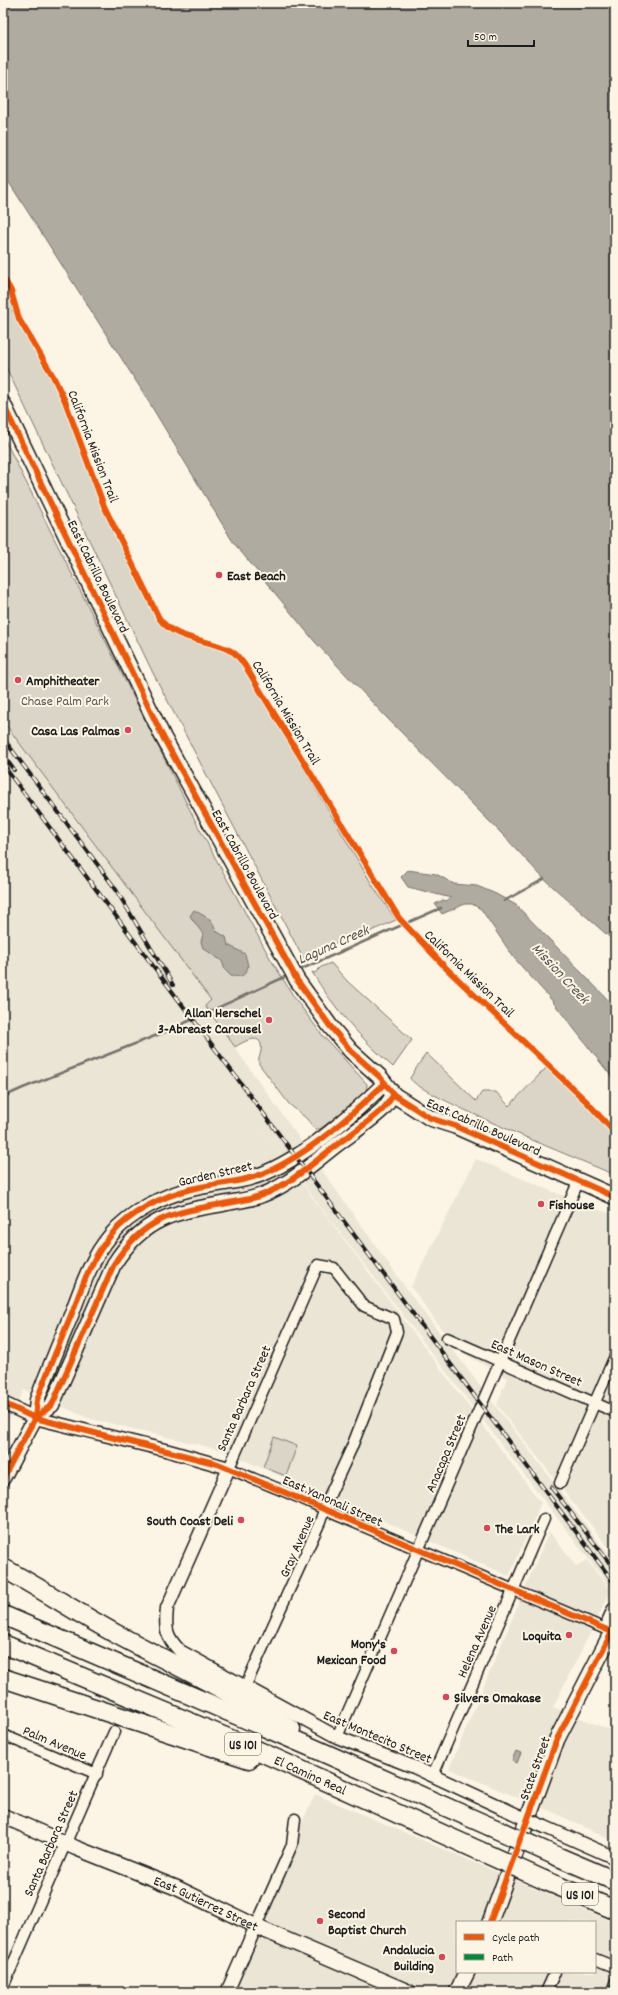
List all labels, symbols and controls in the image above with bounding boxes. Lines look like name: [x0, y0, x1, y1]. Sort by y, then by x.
scale bar: [468, 22, 534, 48]
text: 50 m: [474, 29, 497, 46]
street label: California Mission Trail: [62, 388, 123, 506]
street label: East Cabrillo Boulevard: [61, 517, 133, 637]
place label: East Beach: [227, 567, 286, 587]
marker: East Beach: [214, 570, 224, 580]
street label: California Mission Trail: [246, 657, 325, 770]
place label: Amphitheater: [26, 672, 100, 692]
marker: Amphitheater: [13, 675, 23, 685]
park label: Chase Palm Park: [21, 692, 109, 712]
place label: Casa Las Palmas: [31, 722, 120, 742]
marker: Casa Las Palmas: [123, 725, 133, 735]
street label: East Cabrillo Boulevard: [206, 806, 283, 924]
water label: Laguna Creek: [295, 920, 375, 971]
street label: California Mission Trail: [419, 926, 519, 1023]
water label: Mission Creek: [525, 939, 595, 1011]
place label: Allan Herschel 3-Abreast Carousel: [158, 1004, 262, 1040]
marker: Allan Herschel 3-Abreast Carousel: [264, 1015, 274, 1025]
street label: East Cabrillo Boulevard: [423, 1094, 544, 1162]
street label: Garden Street: [177, 1157, 254, 1193]
place label: Fishouse: [549, 1196, 594, 1216]
marker: Fishouse: [536, 1199, 546, 1209]
street label: East Mason Street: [487, 1335, 585, 1393]
street label: Santa Barbara Street: [212, 1343, 277, 1455]
street label: Anacapa Street: [421, 1412, 472, 1496]
street label: East Yanonali Street: [279, 1471, 385, 1533]
place label: South Coast Deli: [147, 1512, 233, 1532]
street label: Gray Avenue: [275, 1513, 320, 1581]
marker: South Coast Deli: [236, 1515, 246, 1525]
place label: The Lark: [495, 1520, 540, 1540]
marker: The Lark: [482, 1523, 492, 1533]
street label: Helena Avenue: [453, 1602, 503, 1681]
place label: Loquita: [522, 1627, 562, 1647]
marker: Loquita: [564, 1630, 574, 1640]
place label: Mony's Mexican Food: [317, 1635, 386, 1671]
marker: Mony's Mexican Food: [389, 1646, 399, 1656]
place label: Silvers Omakase: [454, 1689, 541, 1709]
marker: Silvers Omakase: [441, 1692, 451, 1702]
street label: East Montecito Street: [320, 1706, 435, 1770]
street label: Palm Avenue: [19, 1721, 89, 1766]
road number: US 101: [225, 1733, 261, 1755]
street label: State Street: [515, 1734, 557, 1803]
street label: El Camino Real: [270, 1751, 350, 1801]
street label: Santa Barbara Street: [19, 1788, 84, 1900]
street label: East Gutierrez Street: [150, 1872, 261, 1938]
road number: US 101: [562, 1883, 598, 1905]
place label: Second Baptist Church: [328, 1905, 407, 1941]
marker: Second Baptist Church: [315, 1916, 325, 1926]
legend: [456, 1921, 596, 1973]
text: Cycle path: [492, 1930, 540, 1947]
place label: Andalucia Building: [383, 1941, 435, 1977]
text: Path: [492, 1950, 513, 1967]
marker: Andalucia Building: [437, 1952, 447, 1962]

